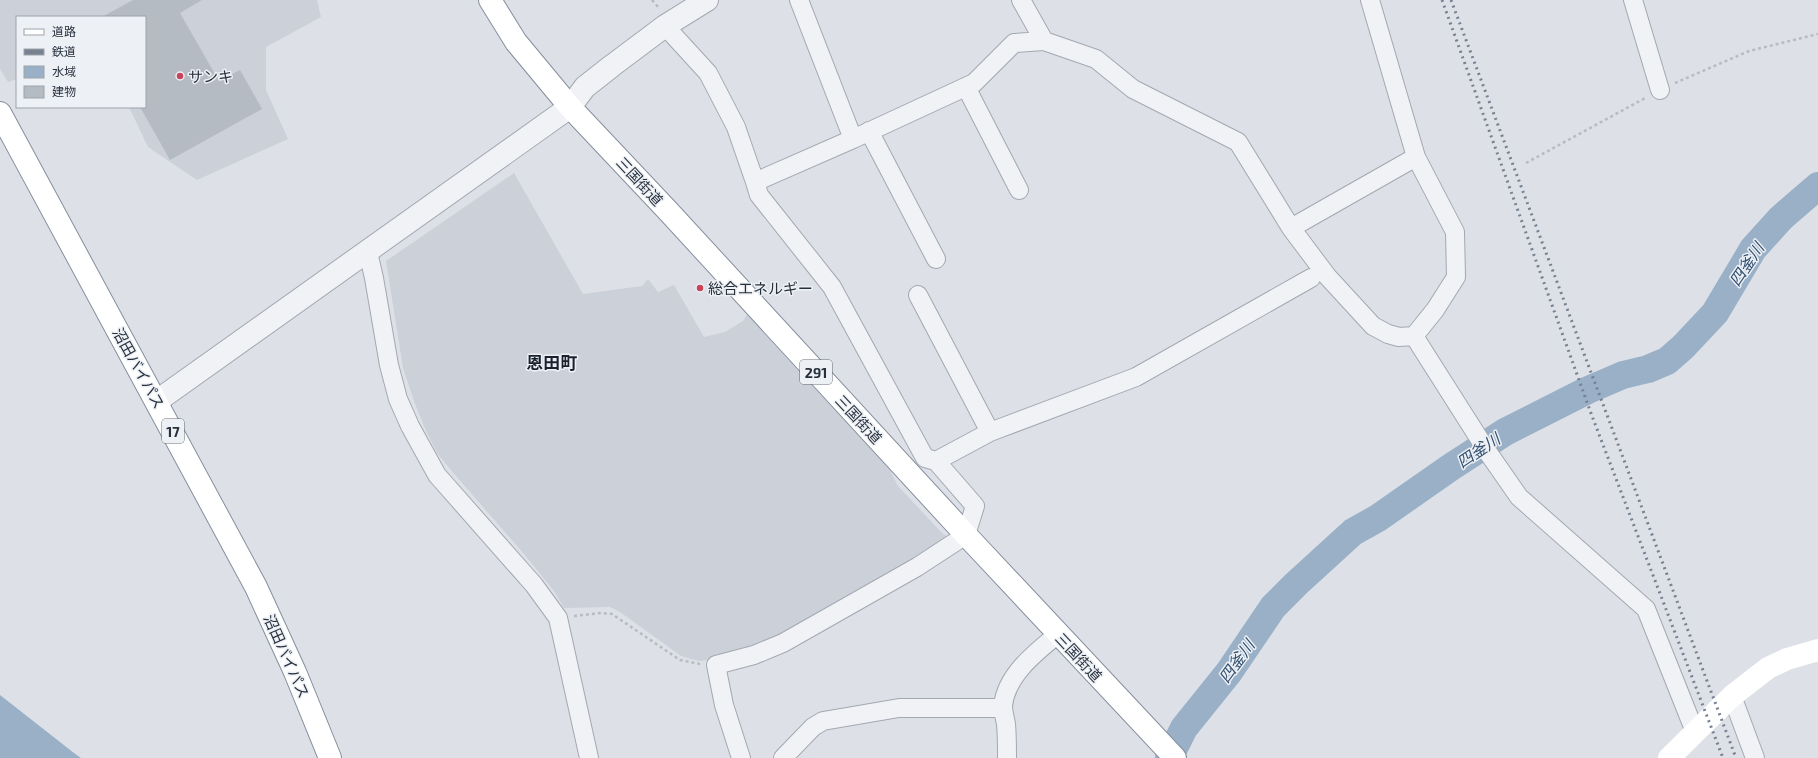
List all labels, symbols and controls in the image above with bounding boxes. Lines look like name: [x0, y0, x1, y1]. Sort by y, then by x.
legend: [16, 16, 146, 108]
text: 道路: [52, 24, 76, 38]
text: 鉄道: [52, 44, 76, 58]
text: 水域: [52, 64, 76, 78]
place label: サンキ: [188, 67, 233, 85]
marker: サンキ: [175, 71, 185, 81]
text: 建物: [52, 84, 76, 98]
street label: 三国街道: [613, 153, 667, 209]
water label: 四釜川: [1725, 237, 1768, 289]
place label: 総合エネルギー: [708, 279, 813, 297]
marker: 総合エネルギー: [695, 283, 705, 293]
street label: 沼田バイパス: [109, 324, 169, 412]
district label: 恩田町: [527, 352, 578, 372]
road number: 291: [800, 360, 832, 384]
street label: 三国街道: [832, 391, 886, 447]
road number: 17: [162, 419, 184, 443]
water label: 四釜川: [1453, 428, 1505, 471]
street label: 沼田バイパス: [261, 611, 313, 701]
street label: 三国街道: [1052, 629, 1106, 685]
water label: 四釜川: [1214, 634, 1259, 686]

